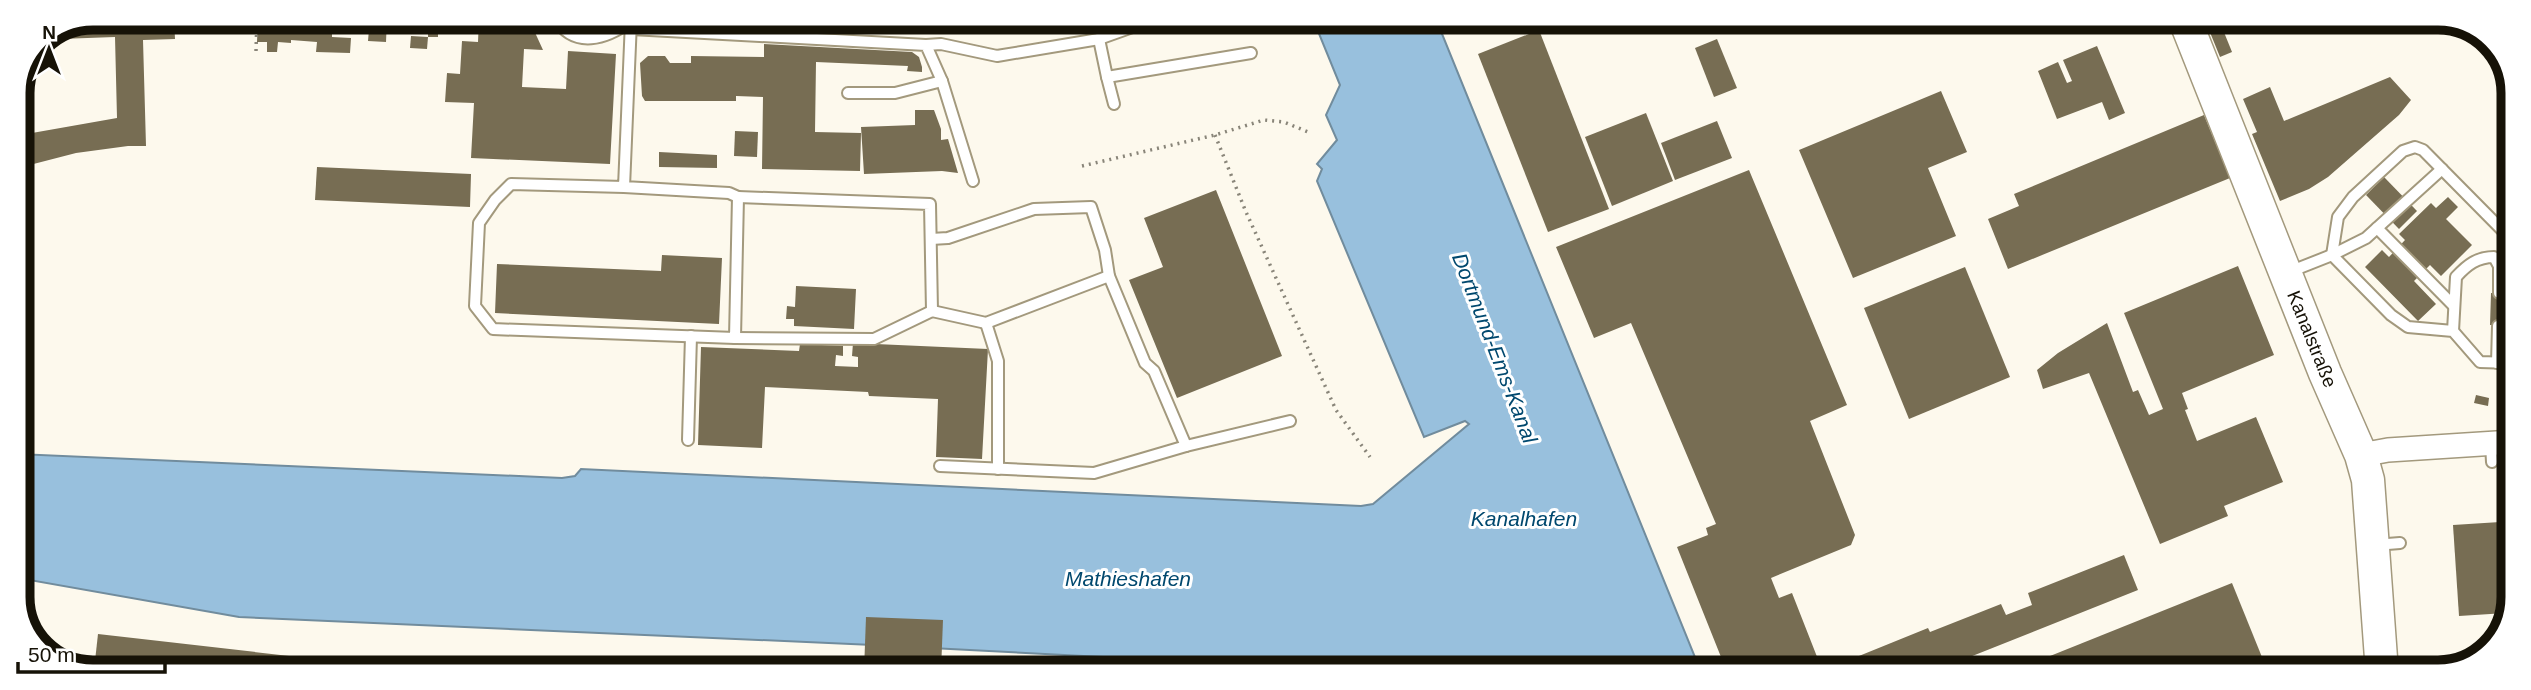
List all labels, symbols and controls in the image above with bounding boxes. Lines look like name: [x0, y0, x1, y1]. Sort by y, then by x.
north arrow: [14, 14, 84, 84]
text: N: [42, 22, 56, 43]
water label: Dortmund-Ems-Kanal: [1448, 250, 1542, 448]
street label: Kanalstraße: [2283, 288, 2341, 390]
water label: Kanalhafen: [1471, 507, 1577, 530]
water label: Mathieshafen: [1065, 567, 1191, 590]
scale bar: [18, 630, 164, 674]
text: 50 m: [28, 643, 75, 666]

